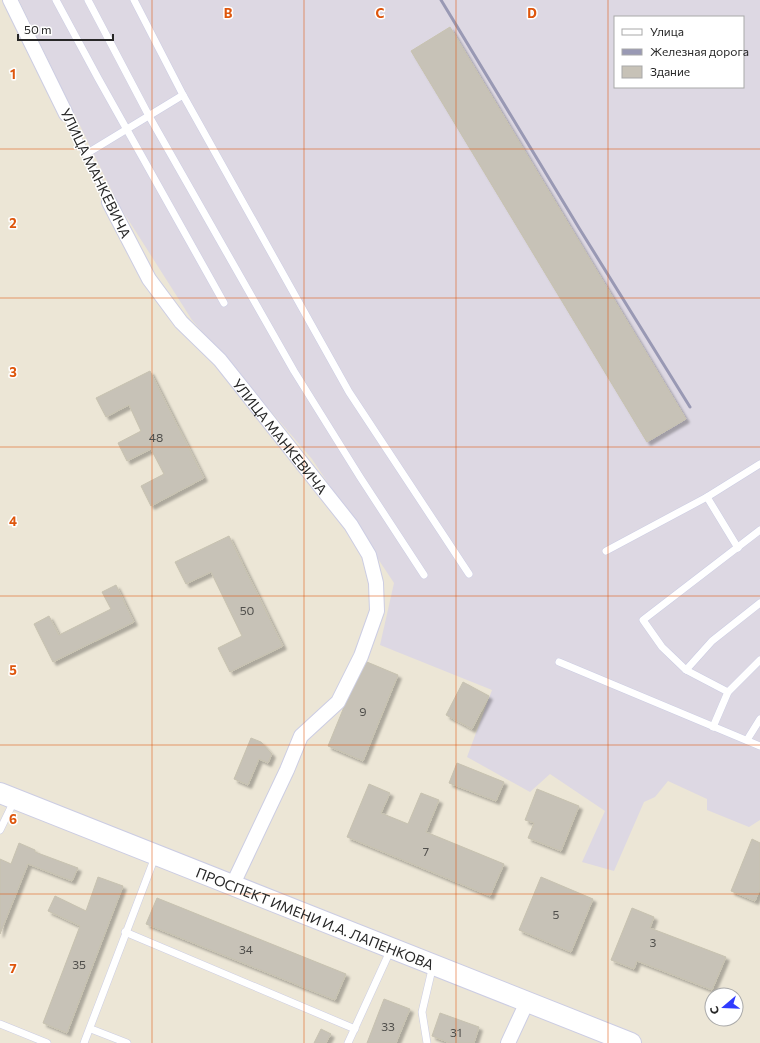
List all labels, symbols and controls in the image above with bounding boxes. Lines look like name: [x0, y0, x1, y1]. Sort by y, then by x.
text: B: [224, 5, 233, 21]
text: C: [376, 5, 385, 21]
text: D: [527, 5, 537, 21]
scale bar: [18, 16, 113, 42]
legend: [614, 16, 744, 88]
text: 50 m: [24, 22, 52, 36]
text: Улица: [650, 24, 684, 38]
text: Железная дорога: [650, 44, 749, 58]
text: Здание: [650, 64, 690, 78]
text: 1: [10, 66, 16, 82]
street label: УЛИЦА МАНКЕВИЧА: [57, 105, 135, 241]
text: 2: [9, 215, 17, 231]
text: 3: [9, 364, 17, 380]
street label: УЛИЦА МАНКЕВИЧА: [229, 375, 332, 497]
house number: 48: [149, 430, 163, 444]
text: 4: [9, 513, 17, 529]
house number: 50: [240, 603, 255, 617]
text: 5: [9, 662, 17, 678]
house number: 9: [359, 704, 367, 718]
text: 6: [9, 811, 17, 827]
house number: 7: [423, 844, 429, 858]
street label: ПРОСПЕКТ ИМЕНИ И.А. ЛАПЕНКОВА: [194, 863, 437, 973]
house number: 5: [553, 907, 560, 921]
house number: 3: [650, 935, 657, 949]
house number: 34: [239, 942, 253, 956]
house number: 35: [72, 957, 86, 971]
text: 7: [9, 960, 17, 976]
north arrow: [704, 987, 744, 1027]
text: С: [707, 1004, 721, 1016]
house number: 33: [381, 1019, 395, 1033]
house number: 31: [450, 1025, 462, 1039]

